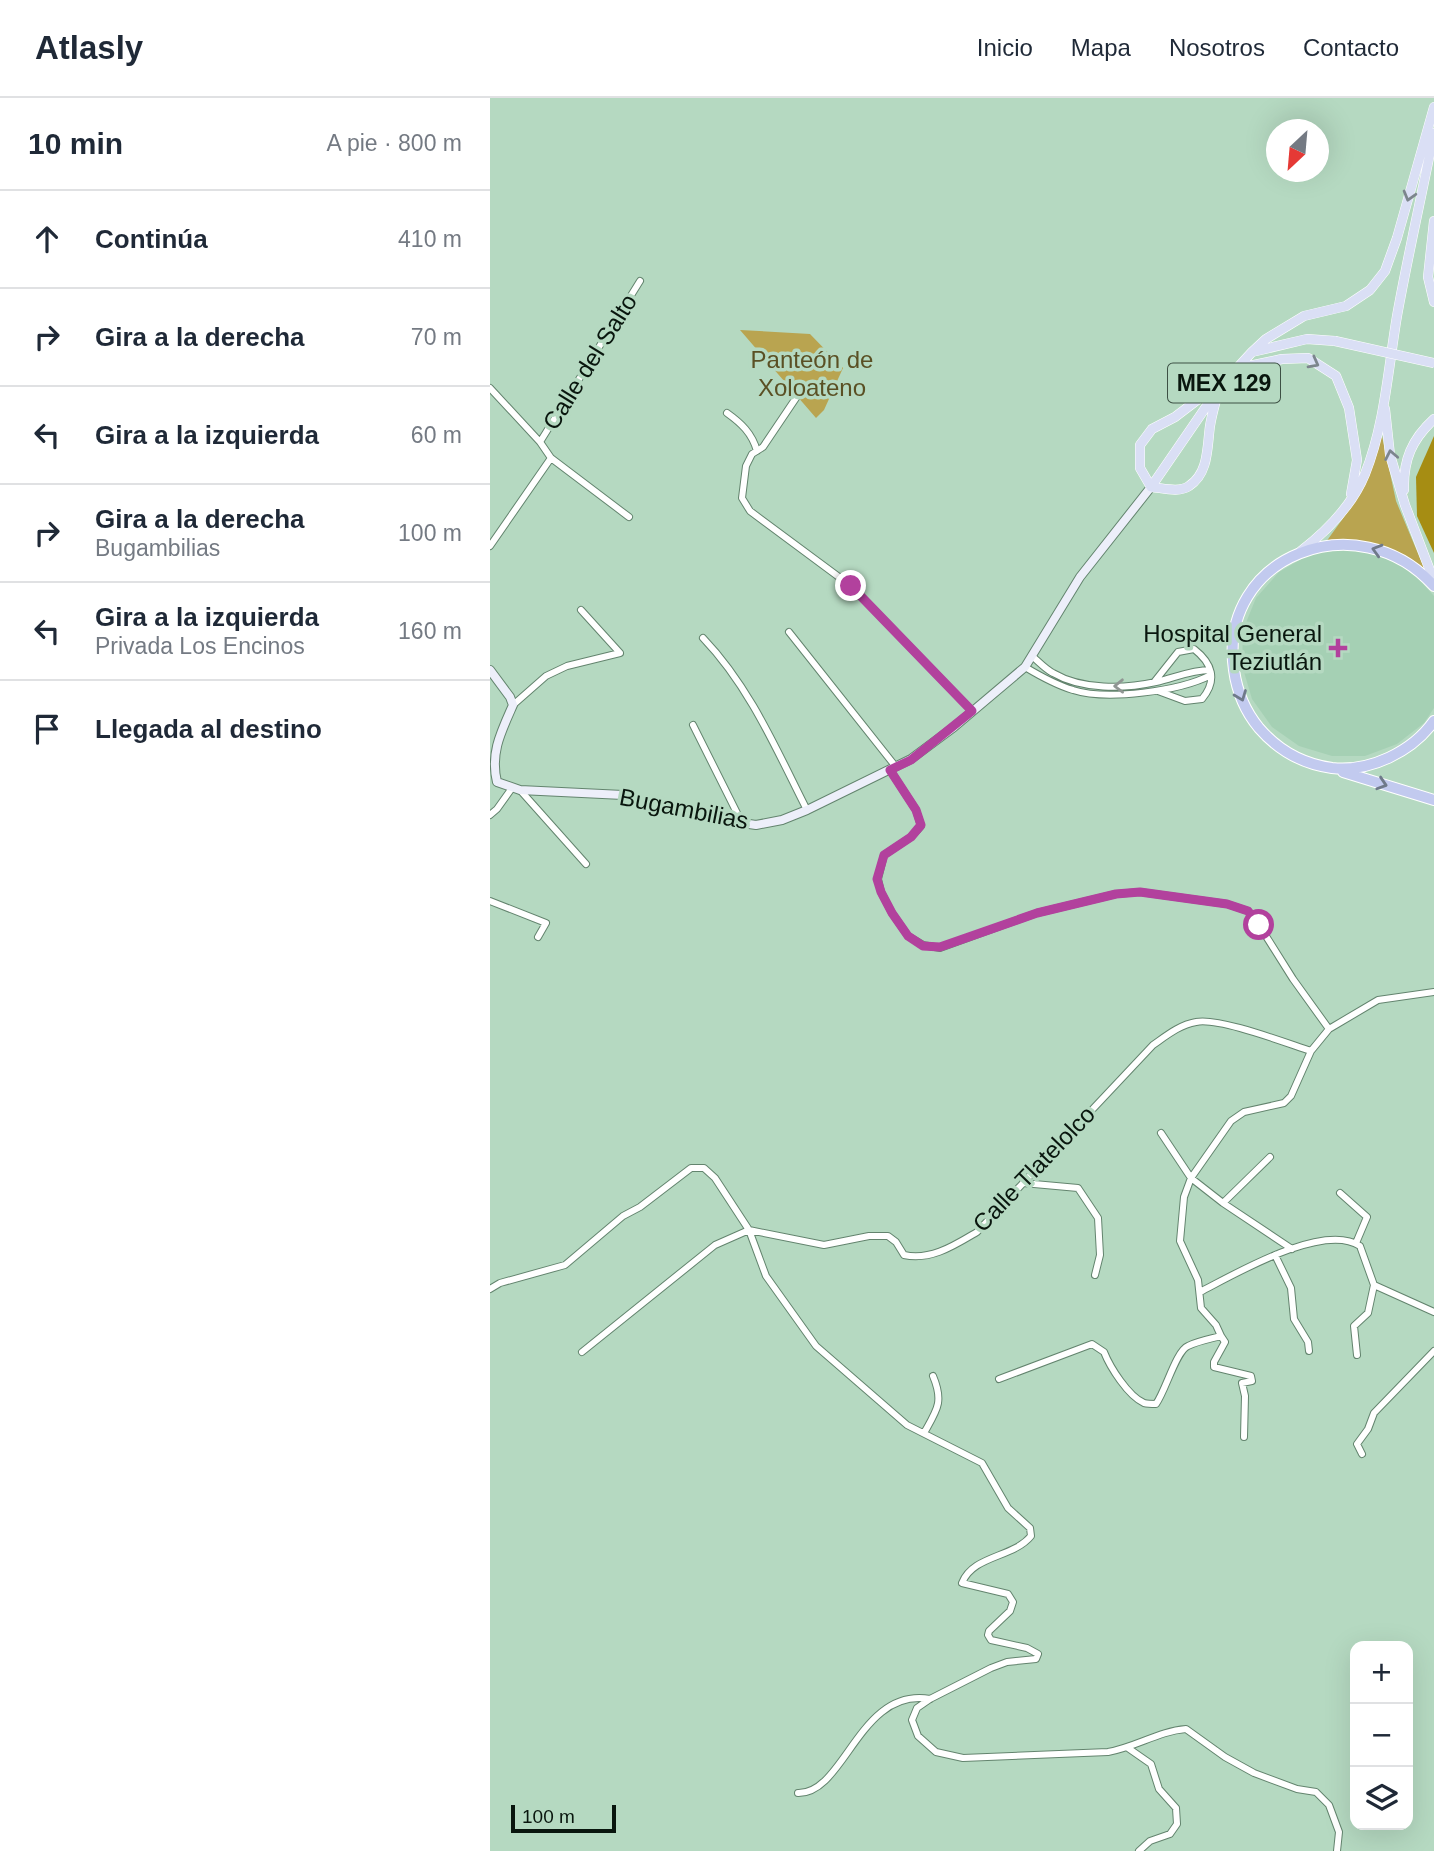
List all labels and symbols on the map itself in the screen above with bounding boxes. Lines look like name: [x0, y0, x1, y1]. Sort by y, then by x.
north arrow: [1266, 119, 1329, 182]
one-way arrow: [1403, 190, 1417, 202]
street label: Calle del Salto: [537, 289, 642, 435]
park label: Panteón de Xoloateno: [751, 346, 873, 401]
one-way arrow: [1307, 355, 1320, 369]
road number: MEX 129: [1168, 364, 1280, 402]
one-way arrow: [1385, 449, 1400, 461]
one-way arrow: [1372, 543, 1384, 558]
route end: [835, 570, 866, 601]
place label: Hospital General Teziutlán: [1143, 620, 1322, 675]
marker: Hospital General Teziutlán: [1328, 638, 1348, 658]
one-way arrow: [1113, 678, 1124, 693]
one-way arrow: [1232, 689, 1246, 701]
one-way arrow: [1376, 776, 1388, 790]
street label: Bugambilias: [617, 783, 751, 834]
route start: [1243, 909, 1274, 940]
street label: Calle Tlatelolco: [967, 1100, 1100, 1237]
scale bar: [511, 1802, 616, 1834]

